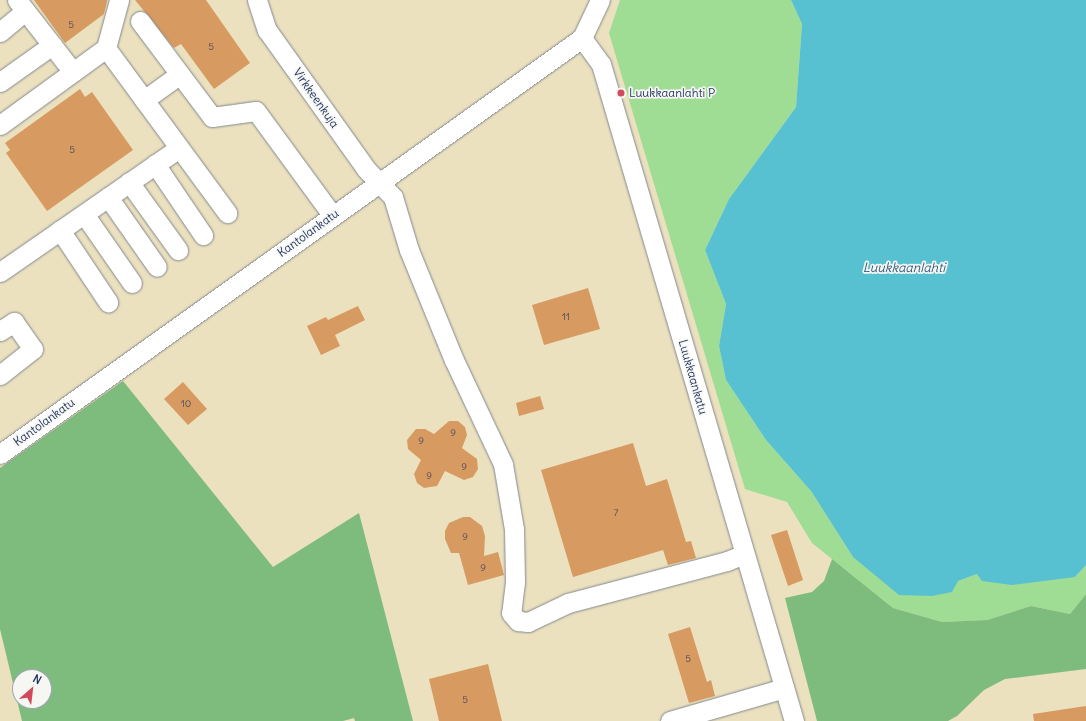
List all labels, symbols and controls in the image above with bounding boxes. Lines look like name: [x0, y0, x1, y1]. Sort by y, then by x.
house number: 5: [68, 19, 74, 31]
house number: 5: [208, 41, 214, 53]
street label: Virkkeenkuja: [290, 65, 342, 131]
place label: Luukkaanlahti P: [629, 86, 715, 100]
marker: Luukkaanlahti P: [616, 88, 626, 98]
house number: 5: [69, 144, 75, 156]
street label: Kantolankatu: [275, 206, 341, 260]
water label: Luukkaanlahti: [863, 260, 945, 276]
house number: 11: [562, 311, 570, 323]
street label: Luukkaankatu: [675, 338, 711, 416]
street label: Kantolankatu: [11, 395, 77, 449]
house number: 10: [181, 398, 191, 410]
house number: 9: [450, 427, 456, 439]
house number: 9: [418, 435, 424, 447]
house number: 9: [461, 461, 467, 473]
house number: 9: [426, 470, 432, 482]
house number: 7: [614, 507, 618, 519]
house number: 9: [462, 531, 468, 543]
house number: 9: [480, 562, 486, 574]
house number: 5: [685, 653, 691, 665]
north arrow: [12, 669, 52, 709]
text: N: [31, 671, 44, 687]
house number: 5: [462, 694, 468, 706]

